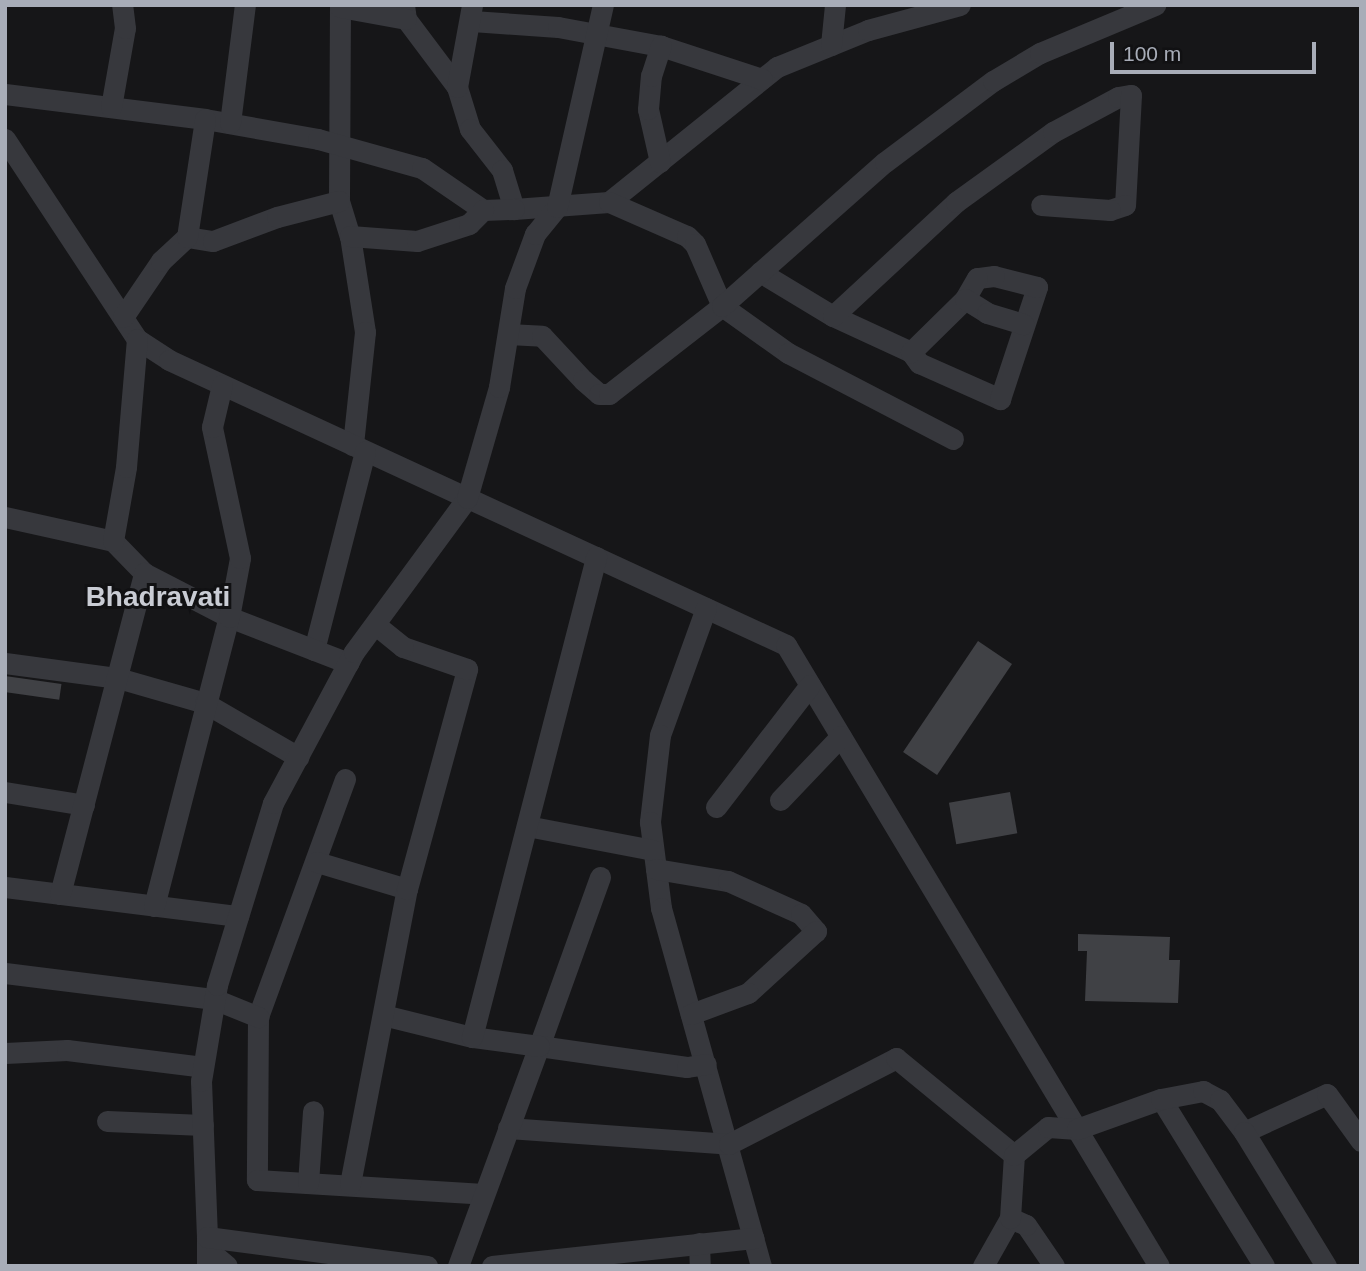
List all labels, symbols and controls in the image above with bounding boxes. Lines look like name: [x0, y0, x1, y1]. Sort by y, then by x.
scale bar: [1114, 28, 1320, 72]
text: 100 m: [1123, 42, 1181, 65]
district label: Bhadravati: [86, 580, 230, 614]

